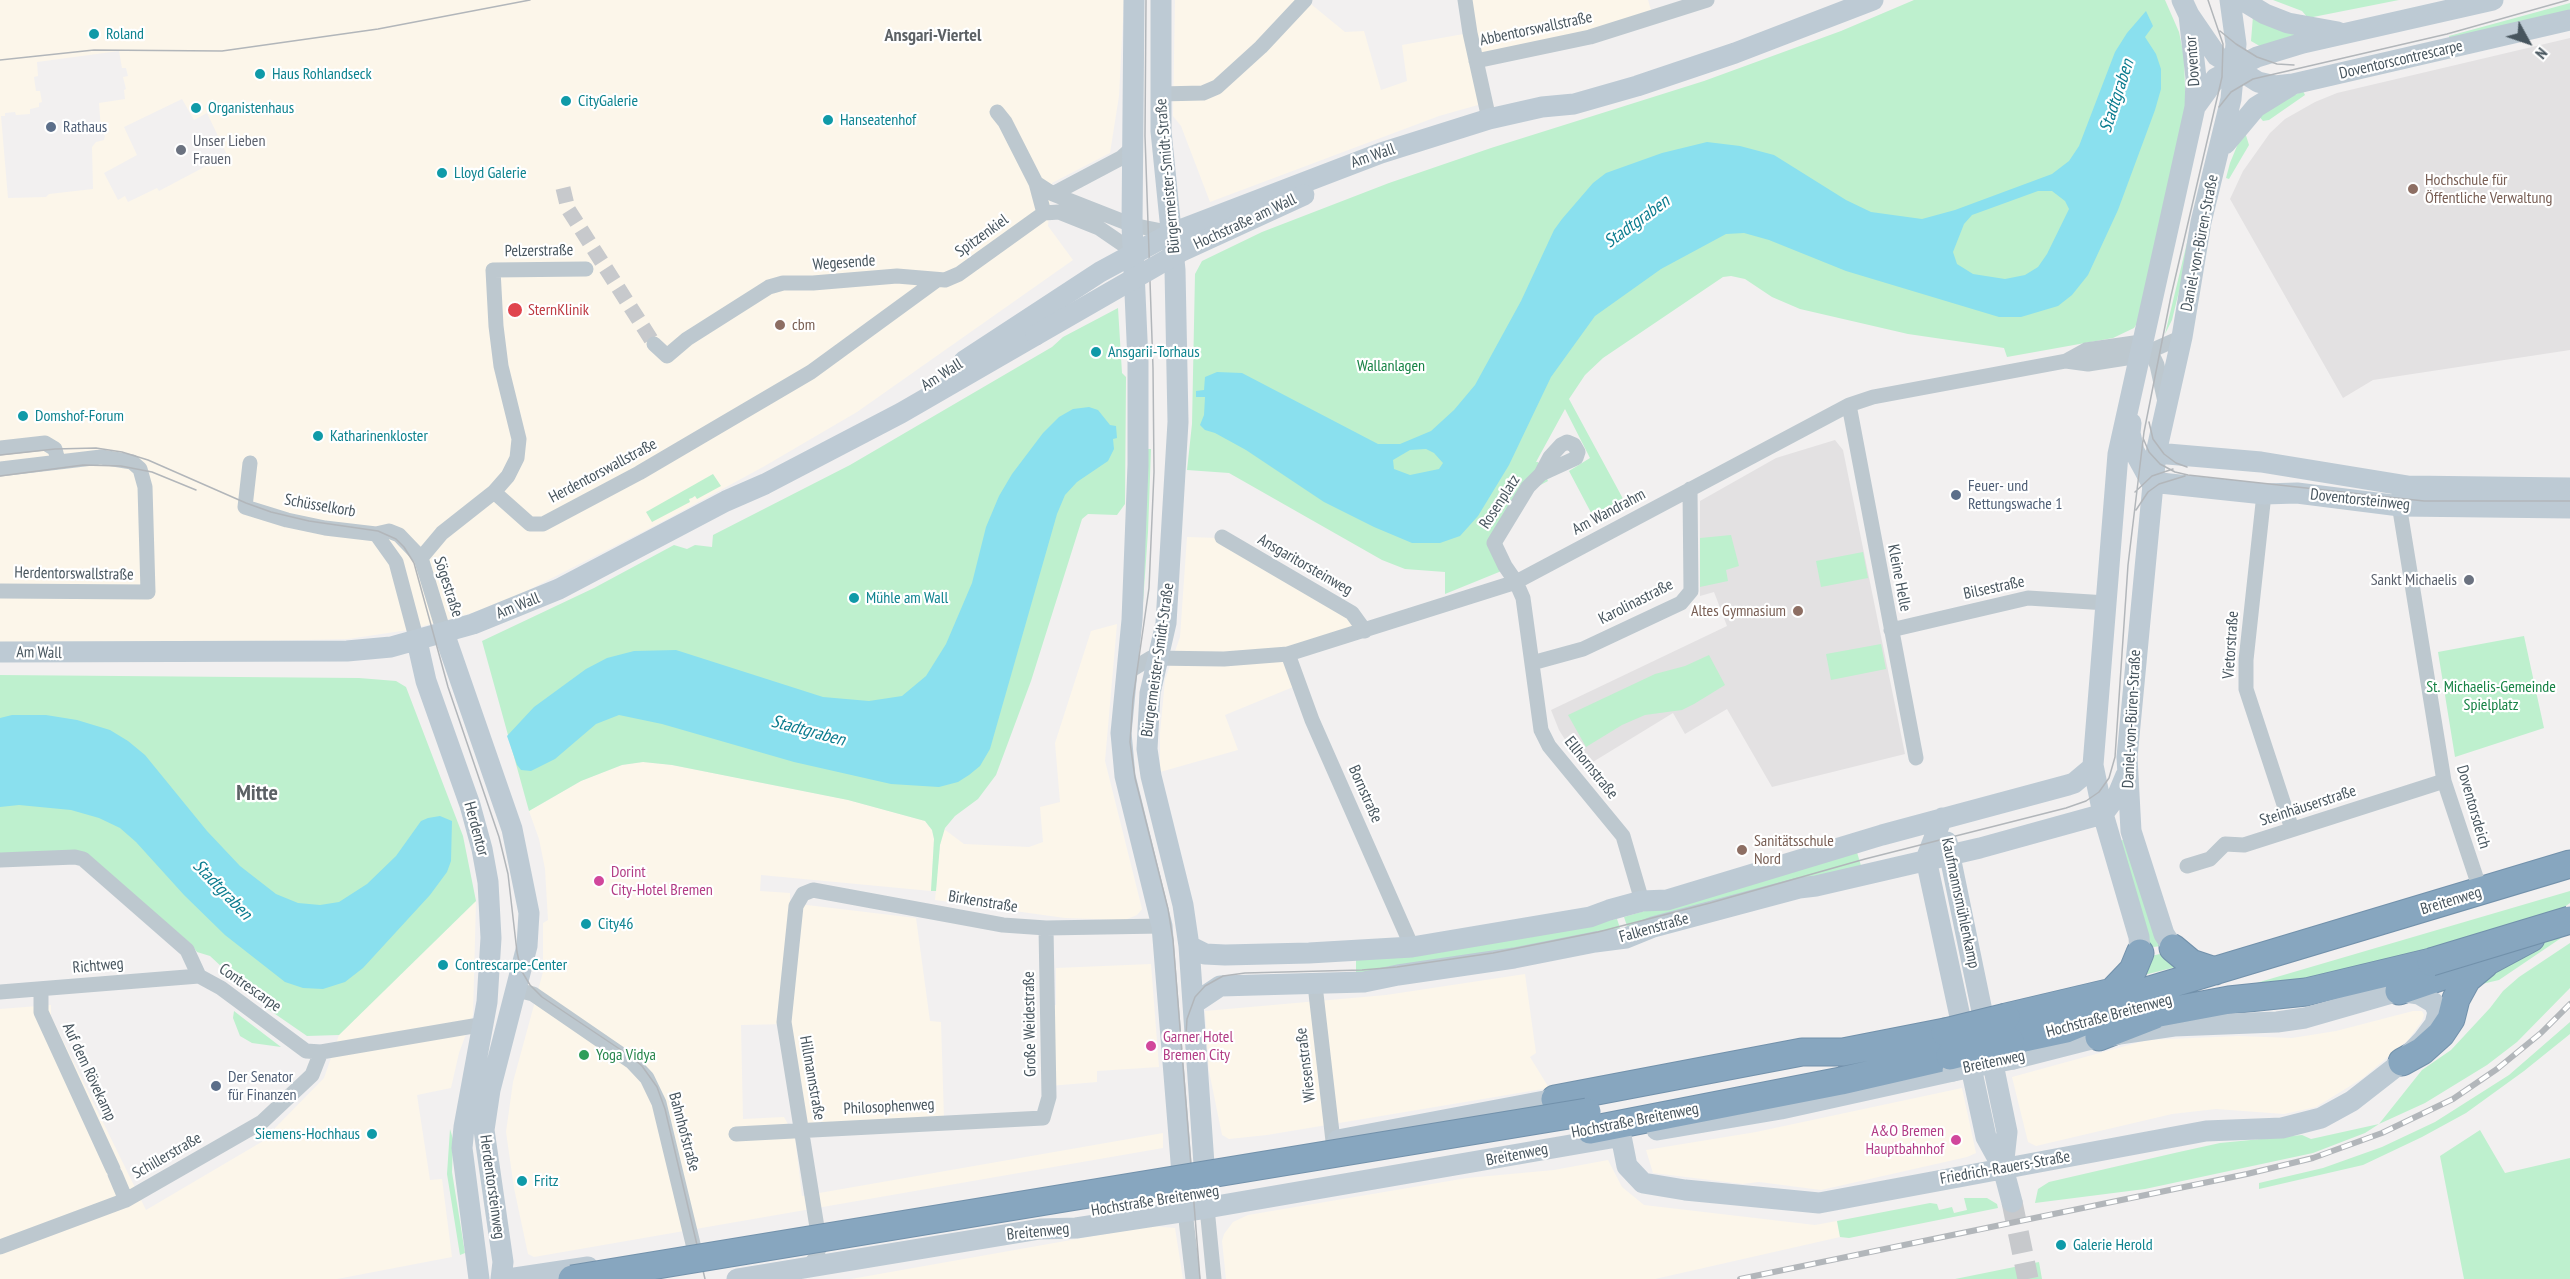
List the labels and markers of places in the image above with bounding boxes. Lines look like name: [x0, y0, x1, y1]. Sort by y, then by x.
place label: Roland: [106, 24, 144, 44]
marker: Roland: [87, 27, 101, 41]
place label: Haus Rohlandseck: [272, 64, 372, 84]
marker: Haus Rohlandseck: [253, 67, 267, 81]
place label: CityGalerie: [578, 91, 638, 111]
marker: CityGalerie: [559, 94, 573, 108]
place label: Organistenhaus: [208, 98, 294, 118]
marker: Organistenhaus: [189, 101, 203, 115]
place label: Hanseatenhof: [840, 110, 916, 130]
marker: Hanseatenhof: [821, 113, 835, 127]
place label: Rathaus: [63, 117, 107, 137]
marker: Rathaus: [44, 120, 58, 134]
place label: Unser Lieben Frauen: [193, 131, 265, 169]
marker: Unser Lieben Frauen: [174, 143, 188, 157]
place label: Lloyd Galerie: [454, 163, 527, 183]
marker: Lloyd Galerie: [435, 166, 449, 180]
place label: Hochschule für Öffentliche Verwaltung: [2425, 170, 2552, 208]
marker: Hochschule für Öffentliche Verwaltung: [2406, 182, 2420, 196]
place label: SternKlinik: [528, 300, 589, 320]
marker: SternKlinik: [506, 301, 524, 319]
place label: cbm: [792, 315, 815, 335]
marker: cbm: [773, 318, 787, 332]
place label: Ansgarii-Torhaus: [1108, 342, 1200, 362]
marker: Ansgarii-Torhaus: [1089, 345, 1103, 359]
place label: Domshof-Forum: [35, 406, 124, 426]
marker: Domshof-Forum: [16, 409, 30, 423]
place label: Katharinenkloster: [330, 426, 428, 446]
marker: Katharinenkloster: [311, 429, 325, 443]
place label: Feuer- und Rettungswache 1: [1968, 476, 2063, 514]
marker: Feuer- und Rettungswache 1: [1949, 488, 1963, 502]
place label: Sankt Michaelis: [2371, 570, 2457, 590]
marker: Sankt Michaelis: [2462, 573, 2476, 587]
place label: Mühle am Wall: [866, 588, 948, 608]
marker: Mühle am Wall: [847, 591, 861, 605]
place label: Altes Gymnasium: [1691, 601, 1786, 621]
marker: Altes Gymnasium: [1791, 604, 1805, 618]
place label: Sanitätsschule Nord: [1754, 831, 1834, 869]
marker: Sanitätsschule Nord: [1735, 843, 1749, 857]
place label: Dorint City-Hotel Bremen: [611, 862, 713, 900]
marker: Dorint City-Hotel Bremen: [592, 874, 606, 888]
place label: City46: [598, 914, 634, 934]
marker: City46: [579, 917, 593, 931]
place label: Contrescarpe-Center: [455, 955, 567, 975]
marker: Contrescarpe-Center: [436, 958, 450, 972]
place label: Garner Hotel Bremen City: [1163, 1027, 1233, 1065]
marker: Garner Hotel Bremen City: [1144, 1039, 1158, 1053]
place label: Yoga Vidya: [596, 1045, 656, 1065]
marker: Yoga Vidya: [577, 1048, 591, 1062]
place label: Der Senator für Finanzen: [228, 1067, 297, 1105]
marker: Der Senator für Finanzen: [209, 1079, 223, 1093]
place label: A&O Bremen Hauptbahnhof: [1865, 1121, 1944, 1159]
place label: Siemens-Hochhaus: [255, 1124, 360, 1144]
marker: Siemens-Hochhaus: [365, 1127, 379, 1141]
marker: A&O Bremen Hauptbahnhof: [1949, 1133, 1963, 1147]
place label: Fritz: [534, 1171, 559, 1191]
marker: Fritz: [515, 1174, 529, 1188]
place label: Galerie Herold: [2073, 1235, 2153, 1255]
marker: Galerie Herold: [2054, 1238, 2068, 1252]

